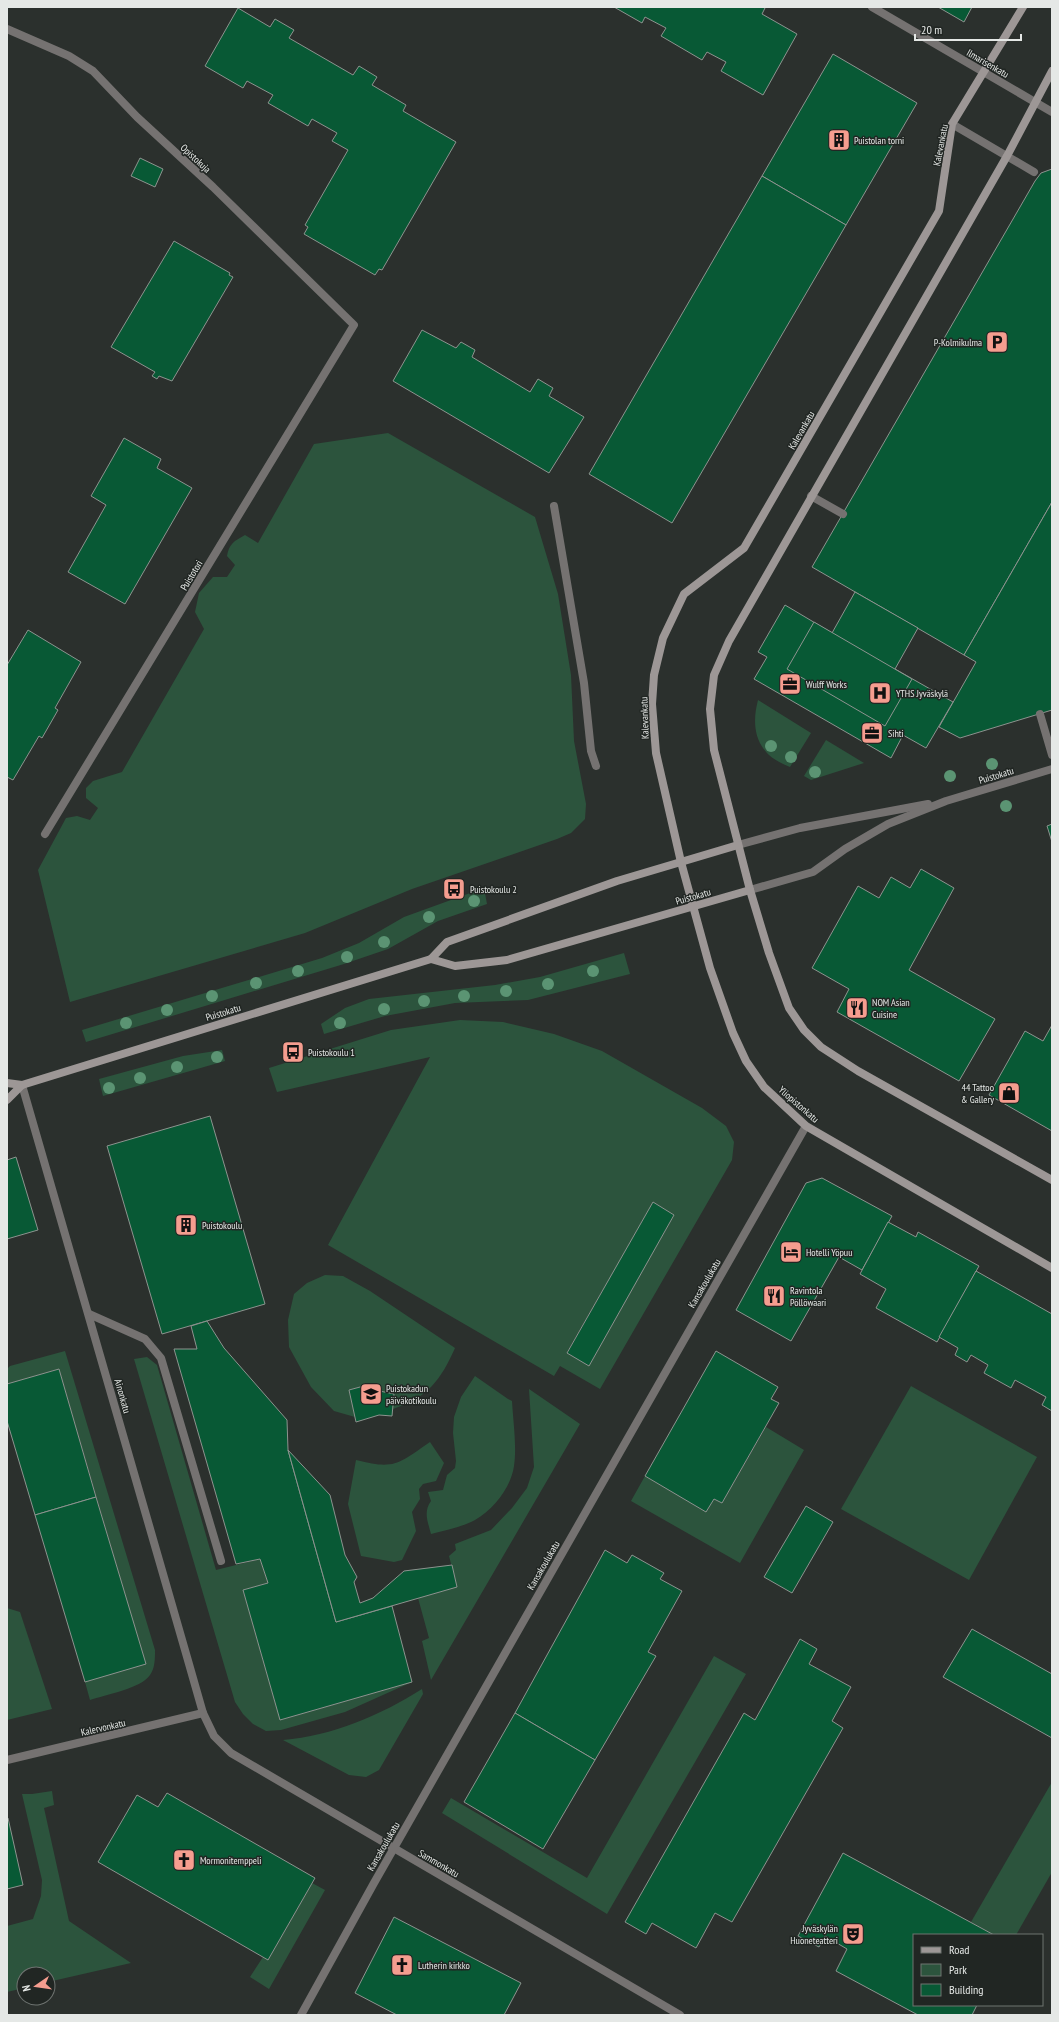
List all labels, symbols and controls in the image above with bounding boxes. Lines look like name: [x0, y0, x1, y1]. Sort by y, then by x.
scale bar: [915, 16, 1021, 42]
text: 20 m: [921, 22, 942, 37]
street label: Ilmarisenkatu: [964, 46, 1011, 81]
street label: Kalevankatu: [930, 123, 951, 167]
building icon: Puistolan torni: [826, 127, 852, 153]
place label: Puistolan torni: [854, 134, 904, 147]
street label: Opistokuja: [178, 141, 214, 176]
parking icon: P-Kolmikulma: [984, 329, 1010, 355]
place label: P-Kolmikulma: [934, 336, 982, 349]
street label: Kalevankatu: [785, 409, 818, 452]
street label: Puistotori: [177, 558, 206, 593]
office icon: Wulff Works: [777, 671, 803, 697]
place label: Wulff Works: [806, 678, 847, 691]
hospital icon: YTHS Jyväskylä: [867, 680, 893, 706]
place label: YTHS Jyväskylä: [896, 687, 948, 700]
street label: Kalevankatu: [637, 697, 652, 739]
office icon: Sihti: [859, 720, 885, 746]
place label: Sihti: [888, 727, 904, 740]
street label: Puistokatu: [977, 764, 1015, 787]
bus stop icon: Puistokoulu 2: [441, 876, 467, 902]
place label: Puistokoulu 2: [470, 883, 517, 896]
street label: Puistokatu: [674, 885, 712, 908]
restaurant icon: NOM Asian Cuisine: [844, 995, 870, 1021]
place label: NOM Asian Cuisine: [872, 996, 910, 1021]
street label: Puistokatu: [204, 1001, 242, 1024]
bus stop icon: Puistokoulu 1: [280, 1039, 306, 1065]
place label: Puistokoulu 1: [308, 1046, 355, 1059]
shop icon: 44 Tattoo & Gallery: [996, 1080, 1022, 1106]
place label: 44 Tattoo & Gallery: [961, 1081, 994, 1106]
street label: Yliopistonkatu: [776, 1083, 822, 1126]
building icon: Puistokoulu: [173, 1212, 199, 1238]
place label: Puistokoulu: [202, 1219, 242, 1232]
hotel icon: Hotelli Yöpuu: [778, 1239, 804, 1265]
place label: Hotelli Yöpuu: [806, 1246, 853, 1259]
street label: Kansakoulukatu: [685, 1256, 724, 1310]
restaurant icon: Ravintola Pöllöwaari: [761, 1283, 787, 1309]
place label: Ravintola Pöllöwaari: [790, 1284, 826, 1309]
street label: Ainonkatu: [111, 1378, 134, 1415]
school or university icon: Puistokadun päiväkotikoulu: [358, 1381, 384, 1407]
place label: Puistokadun päiväkotikoulu: [386, 1382, 437, 1407]
street label: Kansakoulukatu: [524, 1538, 563, 1592]
street label: Kalervonkatu: [79, 1716, 127, 1739]
street label: Kansakoulukatu: [364, 1819, 403, 1873]
church icon: Mormonitemppeli: [171, 1847, 197, 1873]
street label: Sammonkatu: [416, 1847, 461, 1880]
place label: Mormonitemppeli: [200, 1854, 261, 1867]
theatre icon: Jyväskylän Huoneteatteri: [840, 1921, 866, 1947]
place label: Jyväskylän Huoneteatteri: [790, 1922, 838, 1947]
legend: [913, 1934, 1043, 2006]
text: Road: [949, 1942, 969, 1957]
church icon: Lutherin kirkko: [389, 1952, 415, 1978]
place label: Lutherin kirkko: [418, 1959, 470, 1972]
text: Park: [949, 1962, 967, 1977]
north arrow: [16, 1966, 56, 2006]
text: Building: [949, 1982, 984, 1997]
text: N: [19, 1984, 34, 1993]

